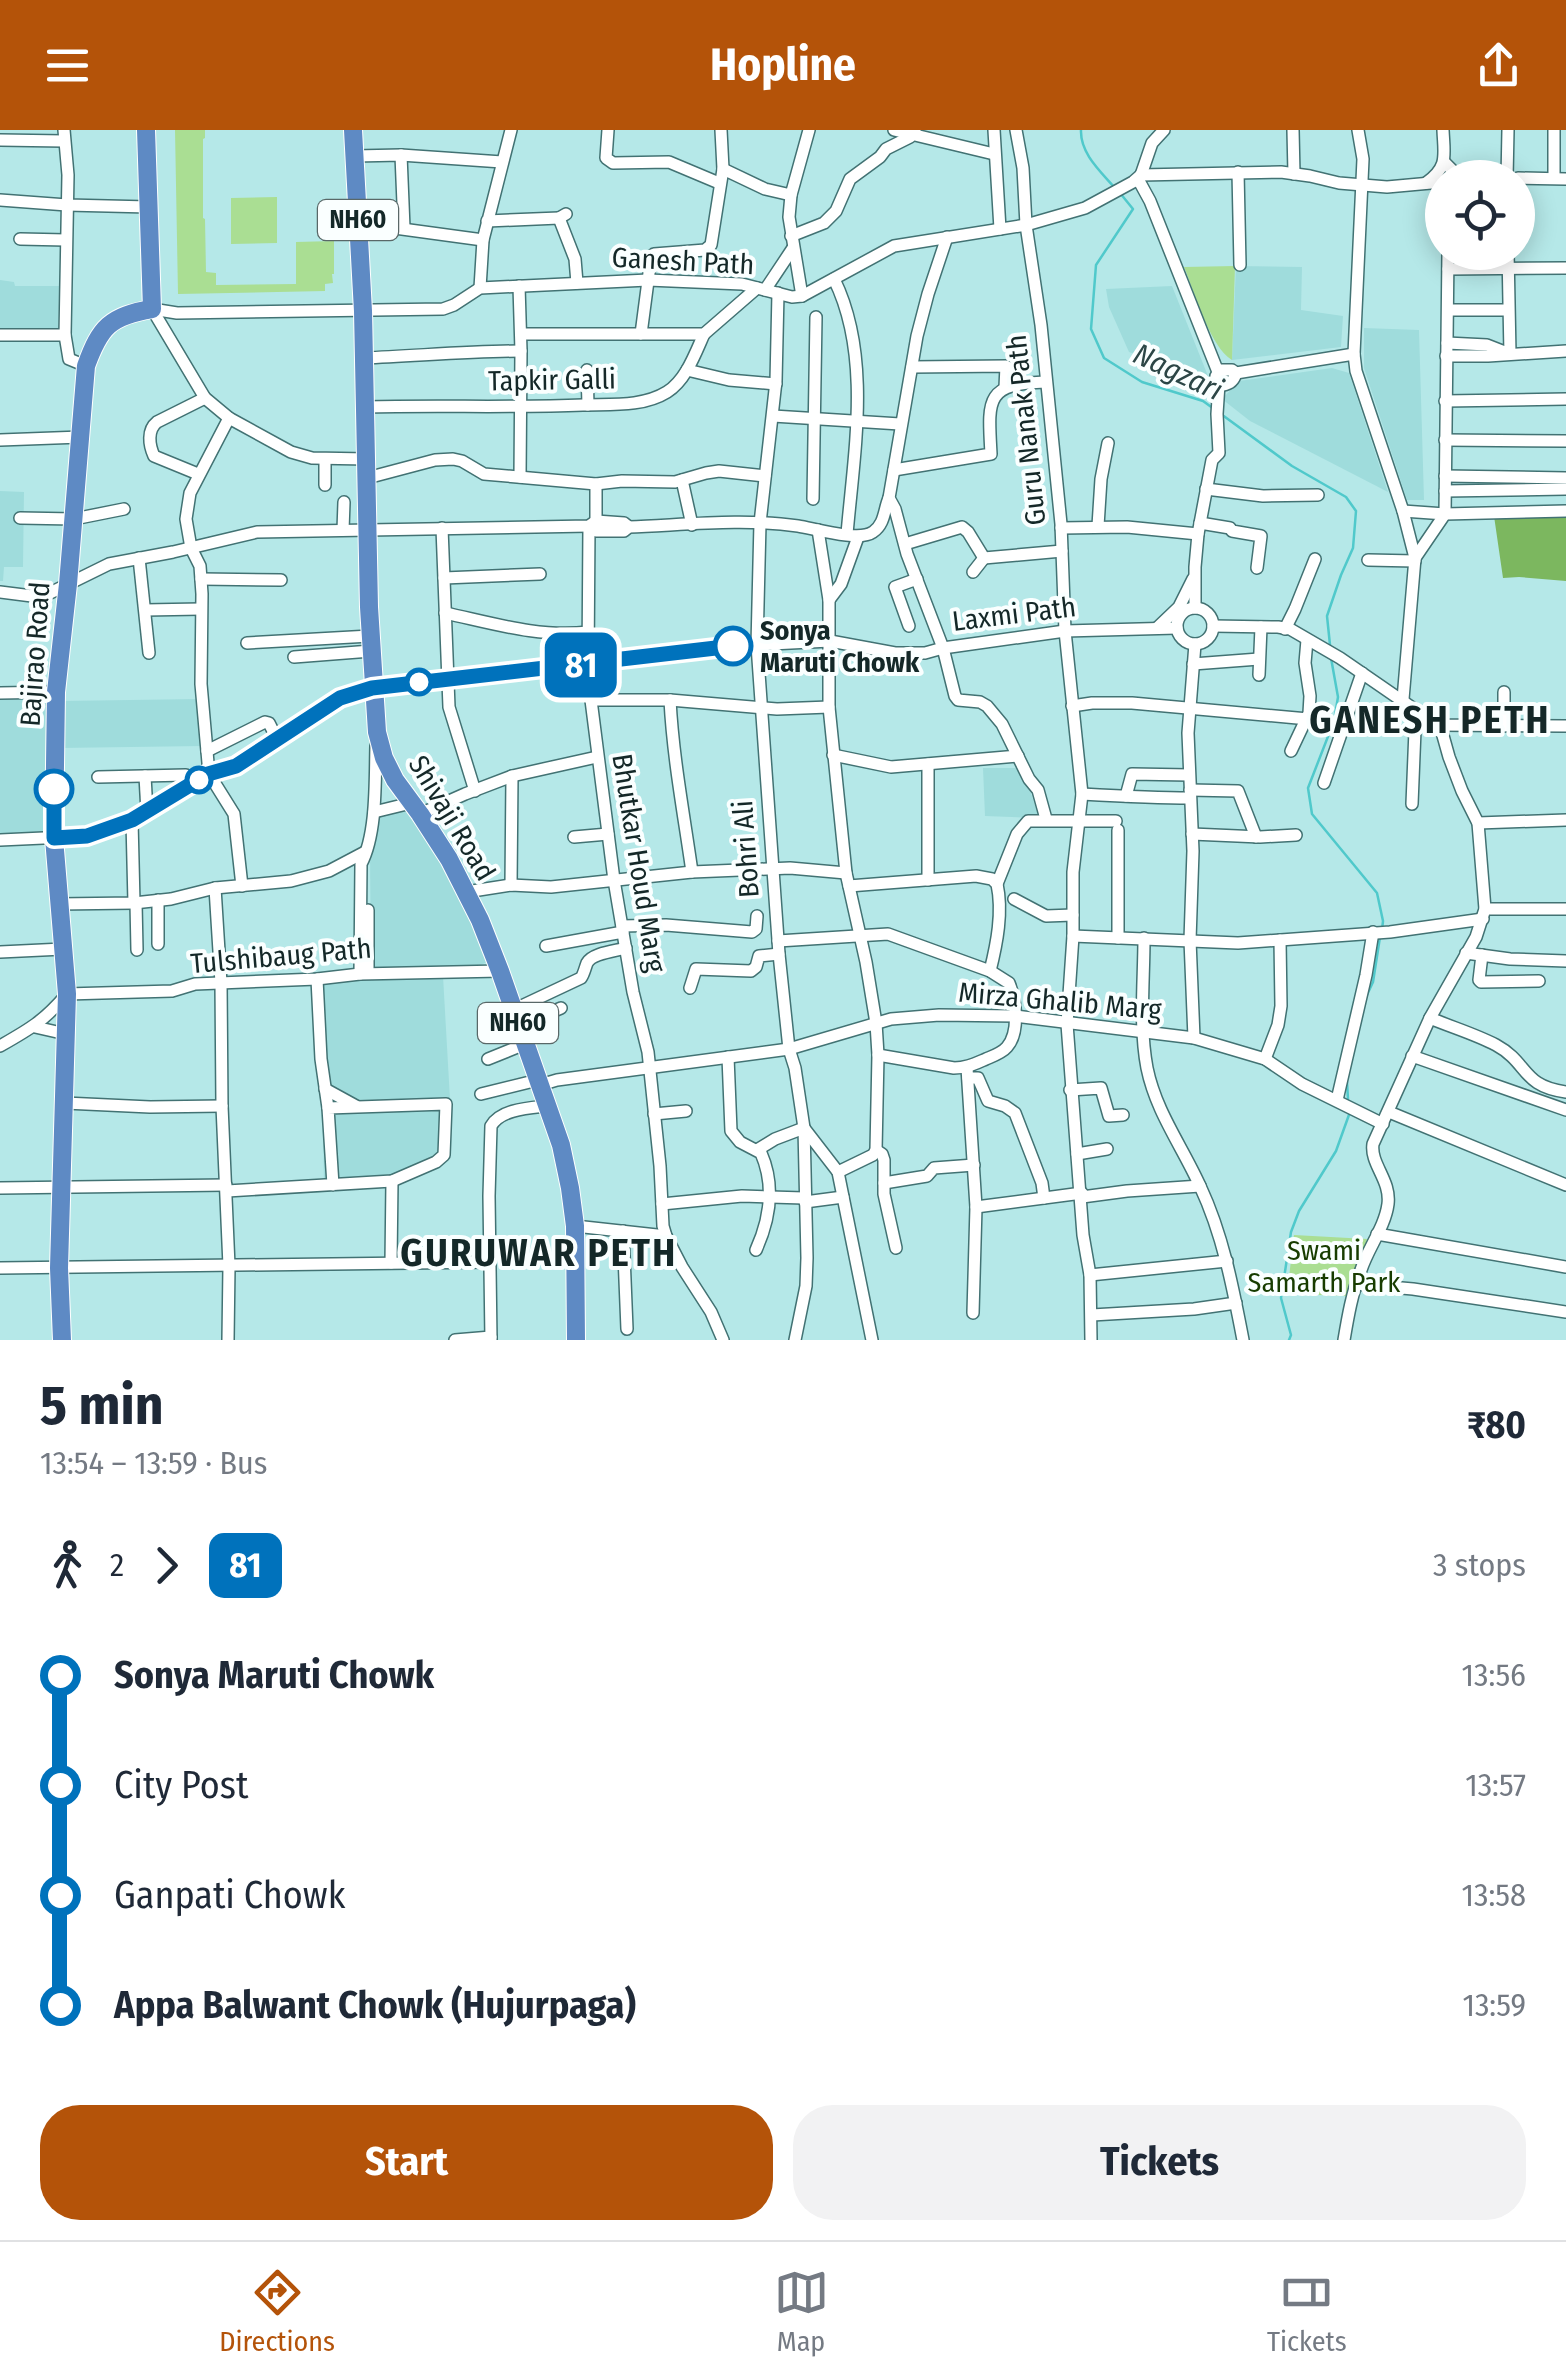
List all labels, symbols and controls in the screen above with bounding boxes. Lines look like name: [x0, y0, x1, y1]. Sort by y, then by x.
icon: menu: [40, 38, 95, 93]
text: Hopline: [710, 38, 856, 92]
icon: share: [1471, 38, 1526, 93]
map controls: [1425, 160, 1535, 270]
button: locate: [1425, 160, 1535, 270]
road number: NH60: [318, 200, 398, 240]
street label: Ganesh Path: [611, 241, 755, 281]
street label: Guru Nanak Path: [1000, 333, 1052, 527]
water label: Nagzari: [1128, 336, 1229, 408]
street label: Tapkir Galli: [488, 362, 616, 398]
street label: Bajirao Road: [13, 581, 57, 727]
street label: Laxmi Path: [950, 590, 1078, 638]
place label: Sonya Maruti Chowk: [760, 614, 920, 679]
marker: Sonya Maruti Chowk: [714, 627, 752, 665]
line badge: 81: [536, 632, 626, 698]
text: 81: [565, 644, 597, 686]
unlabelled marker: [406, 669, 432, 695]
district label: GANESH PETH: [1309, 697, 1551, 743]
street label: Shivaji Road: [402, 750, 502, 886]
street label: Bhutkar Houd Marg: [605, 751, 673, 975]
unlabelled marker: [186, 767, 212, 793]
unlabelled marker: [35, 770, 73, 808]
street label: Bohri Ali: [726, 799, 766, 899]
street label: Tulshibaug Path: [189, 932, 373, 980]
street label: Mirza Ghalib Marg: [957, 976, 1164, 1026]
road number: NH60: [478, 1003, 558, 1043]
district label: GURUWAR PETH: [400, 1230, 678, 1276]
park label: Swami Samarth Park: [1248, 1234, 1401, 1299]
text: 5 min: [40, 1373, 163, 1439]
text: ₹80: [1467, 1402, 1526, 1448]
text: 13:54 – 13:59 · Bus: [40, 1444, 268, 1482]
icon: walk: [40, 1538, 95, 1593]
icon: forward: [139, 1538, 194, 1593]
text: 81: [229, 1544, 262, 1586]
text: 2: [110, 1546, 124, 1584]
text: 3 stops: [1433, 1546, 1526, 1584]
text: Sonya Maruti Chowk: [114, 1652, 434, 1698]
text: 13:56: [1462, 1656, 1526, 1694]
text: City Post: [114, 1762, 248, 1808]
text: 13:57: [1465, 1766, 1526, 1804]
text: Ganpati Chowk: [114, 1872, 345, 1918]
text: 13:58: [1461, 1876, 1526, 1914]
text: Appa Balwant Chowk (Hujurpaga): [114, 1982, 636, 2028]
text: 13:59: [1462, 1986, 1526, 2024]
button: Start: [40, 2105, 773, 2220]
button: Tickets: [793, 2105, 1526, 2220]
tab: Directions: [219, 2265, 335, 2358]
tab: Map: [774, 2265, 829, 2358]
tab: Tickets: [1267, 2265, 1347, 2358]

